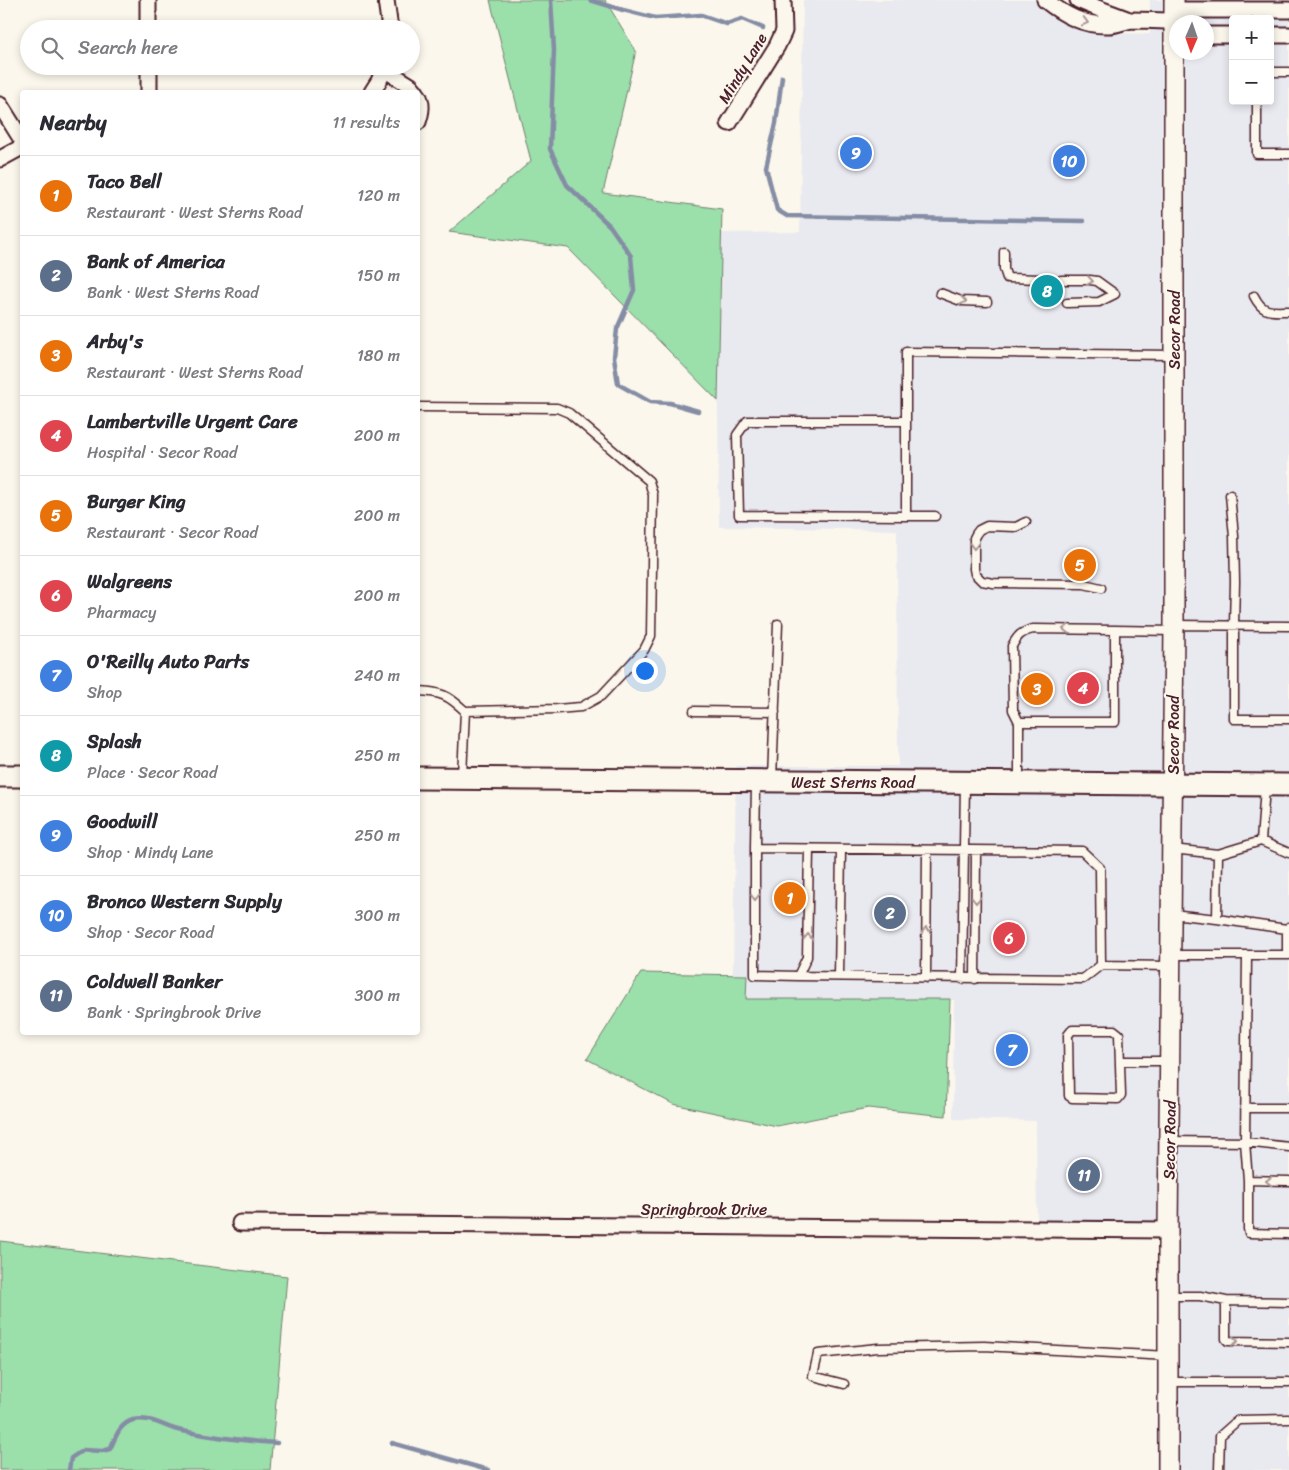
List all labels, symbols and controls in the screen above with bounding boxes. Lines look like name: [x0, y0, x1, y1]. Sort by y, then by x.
north arrow: [1169, 15, 1214, 60]
map controls: [1229, 15, 1274, 105]
button: +: [1229, 15, 1274, 60]
one-way arrow: [1080, 16, 1088, 26]
search box: [20, 20, 420, 75]
street label: Mindy Lane: [710, 27, 775, 109]
text: Search here: [78, 31, 178, 64]
icon: search: [38, 34, 66, 62]
button: −: [1229, 60, 1274, 105]
text: Nearby: [40, 104, 106, 142]
text: 11 results: [332, 108, 400, 137]
pin: 9: [840, 134, 872, 172]
pin: 10: [1053, 142, 1085, 180]
text: Taco Bell: [87, 165, 162, 198]
text: 1: [53, 181, 59, 210]
text: 120 m: [357, 181, 400, 210]
text: Restaurant · West Sterns Road: [87, 198, 303, 227]
text: Bank of America: [87, 245, 225, 278]
text: 2: [51, 261, 61, 290]
text: 150 m: [357, 261, 400, 290]
pin: 8: [1031, 272, 1063, 310]
one-way arrow: [1086, 275, 1094, 286]
text: Bank · West Sterns Road: [87, 278, 259, 307]
street label: Secor Road: [1160, 289, 1189, 370]
one-way arrow: [959, 295, 967, 306]
text: Arby's: [87, 325, 143, 358]
text: 3: [52, 341, 60, 370]
text: 180 m: [357, 341, 400, 370]
text: Restaurant · West Sterns Road: [87, 358, 303, 387]
text: Lambertville Urgent Care: [87, 405, 298, 438]
text: 4: [51, 421, 61, 450]
text: 200 m: [354, 421, 400, 450]
text: Hospital · Secor Road: [87, 438, 238, 467]
text: Burger King: [87, 485, 186, 518]
text: 5: [51, 501, 61, 530]
text: 200 m: [354, 501, 400, 530]
text: Restaurant · Secor Road: [87, 518, 258, 547]
one-way arrow: [969, 542, 979, 550]
pin: 5: [1064, 546, 1096, 584]
text: Walgreens: [87, 565, 172, 598]
text: 6: [51, 581, 61, 610]
text: 200 m: [354, 581, 400, 610]
text: Pharmacy: [87, 598, 156, 627]
one-way arrow: [1062, 624, 1070, 634]
text: O'Reilly Auto Parts: [87, 645, 249, 678]
your location: [632, 658, 658, 684]
text: 7: [51, 661, 61, 690]
text: 240 m: [354, 661, 400, 690]
pin: 4: [1067, 669, 1099, 707]
pin: 3: [1021, 670, 1053, 708]
text: Shop: [87, 678, 122, 707]
street label: Secor Road: [1159, 694, 1188, 775]
text: Splash: [87, 725, 142, 758]
text: 8: [51, 741, 61, 770]
text: 250 m: [354, 741, 400, 770]
text: Place · Secor Road: [87, 758, 217, 787]
street label: West Sterns Road: [791, 768, 916, 797]
text: Goodwill: [87, 805, 157, 838]
text: 9: [51, 821, 61, 850]
text: 250 m: [354, 821, 400, 850]
text: Shop · Mindy Lane: [87, 838, 213, 867]
pin: 1: [774, 879, 806, 917]
text: Bronco Western Supply: [87, 885, 282, 918]
one-way arrow: [750, 894, 760, 901]
pin: 2: [874, 894, 906, 932]
one-way arrow: [971, 896, 981, 904]
text: 10: [48, 901, 64, 930]
text: 300 m: [355, 901, 400, 930]
text: Shop · Secor Road: [87, 918, 214, 947]
pin: 6: [993, 919, 1025, 957]
one-way arrow: [921, 925, 932, 933]
one-way arrow: [803, 933, 813, 940]
text: Coldwell Banker: [87, 965, 222, 998]
text: 11: [49, 981, 63, 1010]
text: 300 m: [355, 981, 400, 1010]
text: Bank · Springbrook Drive: [87, 998, 261, 1027]
pin: 7: [996, 1031, 1028, 1069]
street label: Secor Road: [1154, 1099, 1185, 1180]
pin: 11: [1068, 1156, 1100, 1194]
one-way arrow: [1264, 1176, 1272, 1186]
street label: Springbrook Drive: [641, 1195, 767, 1224]
one-way arrow: [1232, 1335, 1240, 1346]

